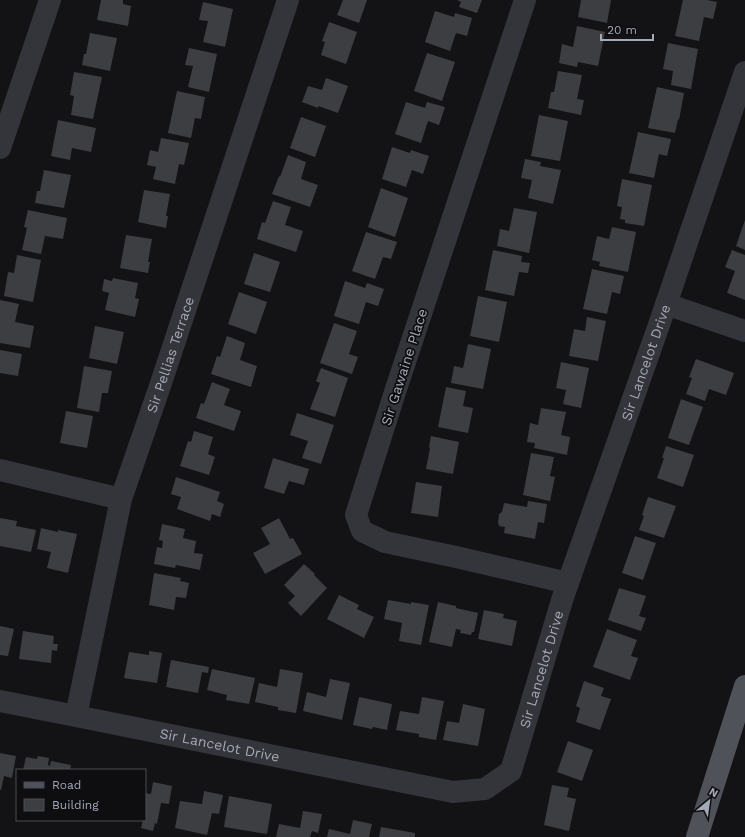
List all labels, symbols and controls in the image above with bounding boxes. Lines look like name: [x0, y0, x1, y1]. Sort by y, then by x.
scale bar: [601, 16, 653, 42]
text: 20 m: [607, 23, 637, 37]
street label: Sir Pellias Terrace: [143, 295, 197, 415]
street label: Sir Lancelot Drive: [618, 303, 673, 423]
street label: Sir Gawaine Place: [378, 306, 430, 428]
street label: Sir Lancelot Drive: [516, 609, 567, 730]
street label: Sir Lancelot Drive: [158, 725, 281, 765]
legend: [16, 769, 146, 821]
text: Road: [52, 778, 81, 792]
north arrow: [689, 781, 729, 821]
text: N: [707, 785, 720, 800]
text: Building: [52, 798, 99, 812]

